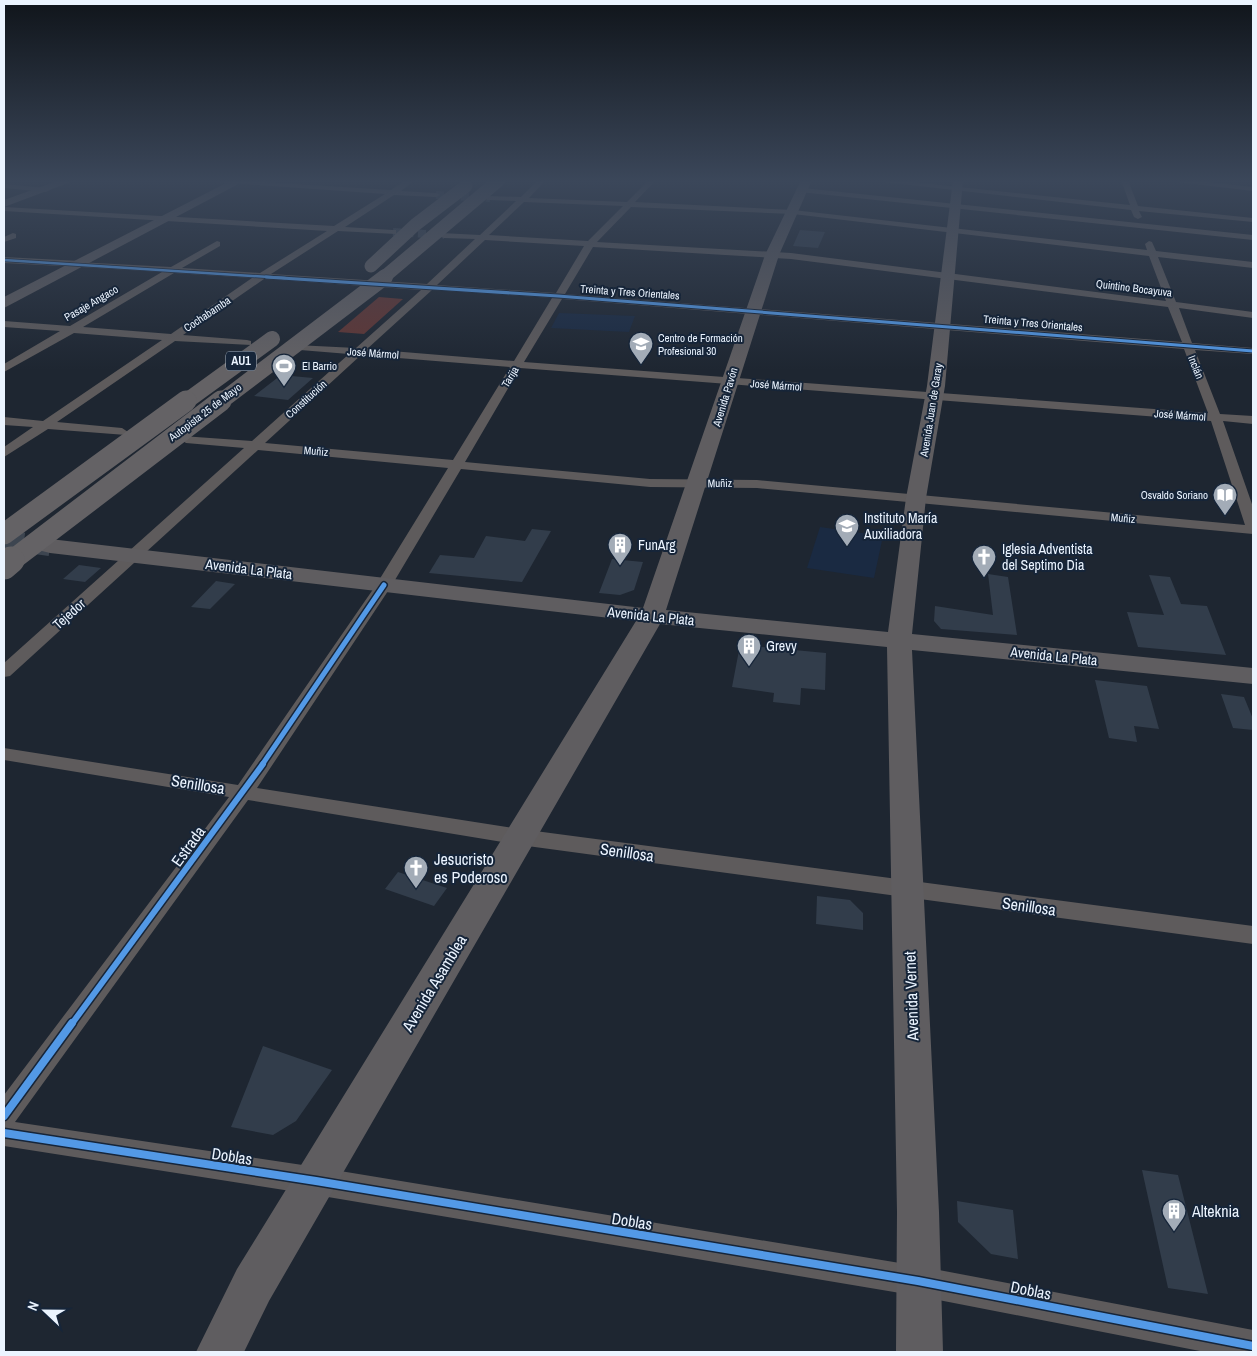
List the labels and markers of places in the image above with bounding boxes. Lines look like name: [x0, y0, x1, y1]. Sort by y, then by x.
school or university icon: Centro de Formación Profesional 30: [628, 331, 654, 365]
place label: Centro de Formación Profesional 30: [658, 331, 743, 358]
sports icon: El Barrio: [271, 353, 297, 387]
place label: El Barrio: [302, 359, 337, 373]
library icon: Osvaldo Soriano: [1212, 482, 1238, 516]
place label: Osvaldo Soriano: [1141, 488, 1208, 502]
place label: Instituto María Auxiliadora: [863, 509, 938, 543]
school or university icon: Instituto María Auxiliadora: [834, 513, 860, 547]
building icon: FunArg: [607, 532, 633, 566]
place label: FunArg: [638, 536, 676, 554]
place label: Iglesia Adventista del Septimo Dia: [1002, 540, 1093, 574]
church icon: Iglesia Adventista del Septimo Dia: [971, 544, 997, 578]
building icon: Grevy: [736, 633, 762, 667]
place label: Grevy: [766, 637, 797, 655]
place label: Jesucristo es Poderoso: [434, 848, 508, 888]
church icon: Jesucristo es Poderoso: [403, 855, 429, 889]
building icon: Alteknia: [1161, 1198, 1187, 1232]
place label: Alteknia: [1191, 1200, 1240, 1222]

